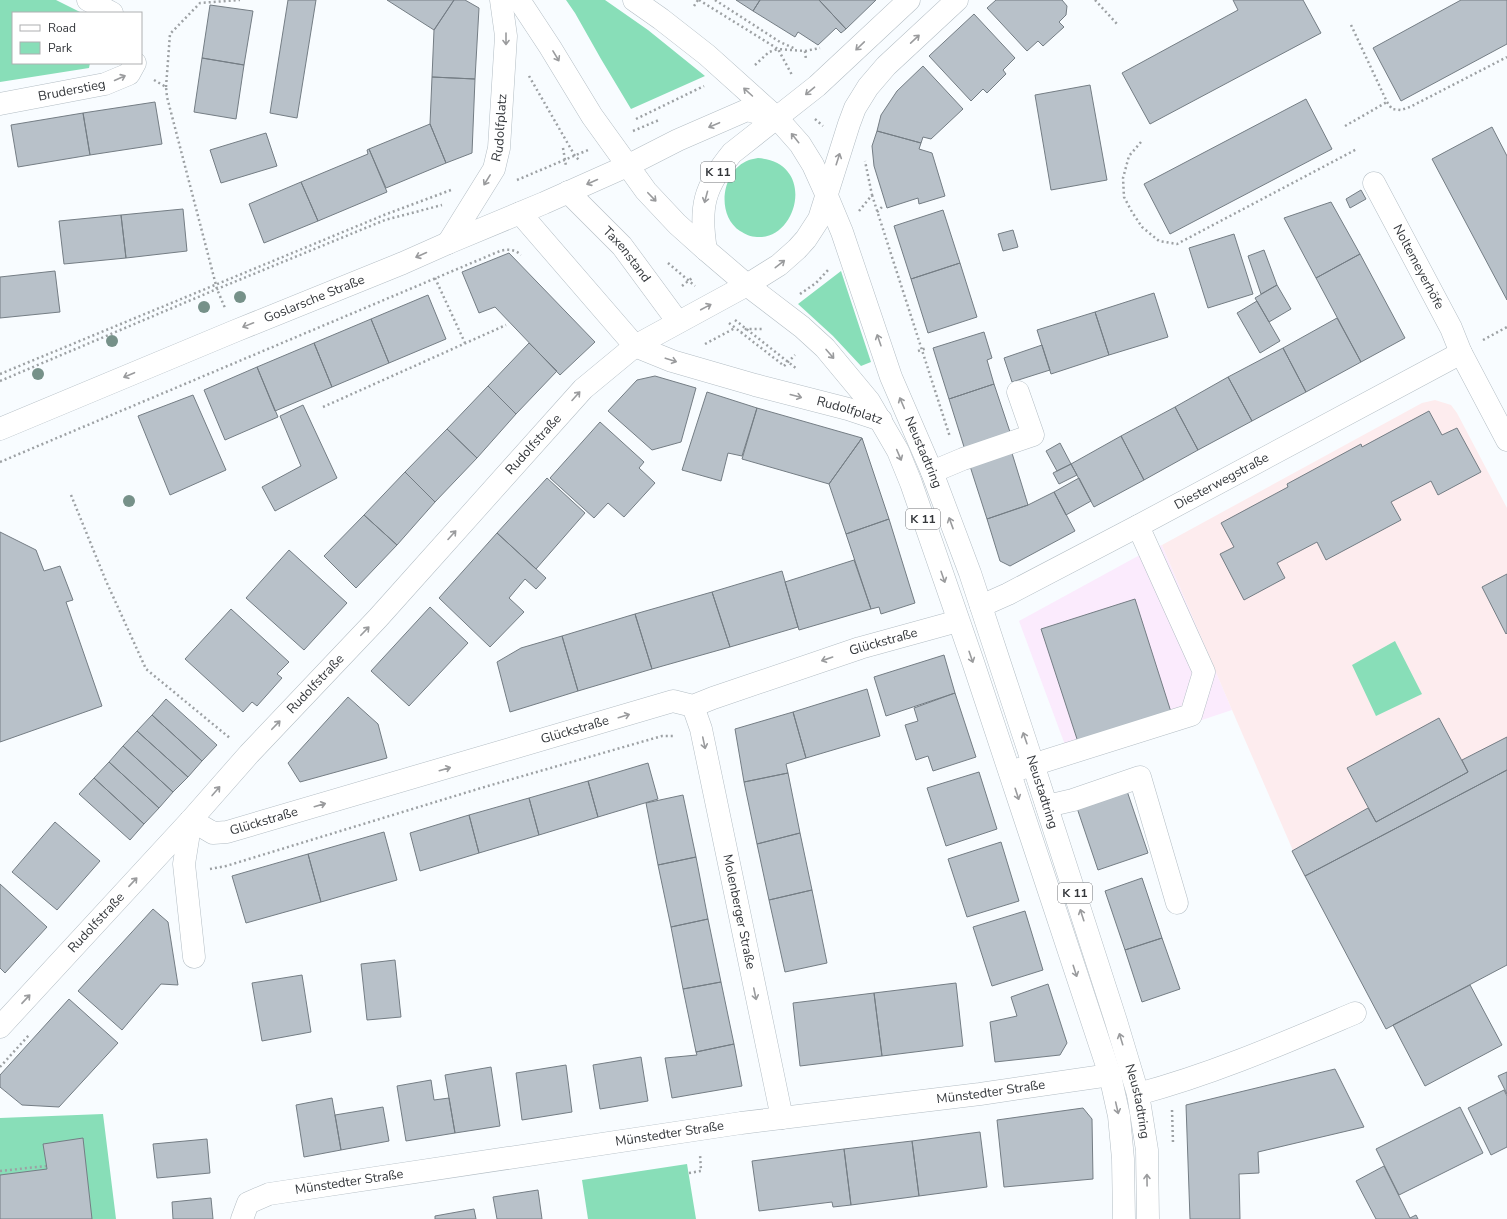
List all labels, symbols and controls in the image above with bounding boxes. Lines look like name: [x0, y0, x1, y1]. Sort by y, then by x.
legend: [12, 12, 142, 64]
text: Road: [48, 20, 76, 36]
one-way arrow: [502, 32, 509, 45]
one-way arrow: [910, 35, 920, 44]
text: Park: [48, 40, 73, 56]
one-way arrow: [855, 41, 865, 51]
one-way arrow: [552, 50, 560, 62]
one-way arrow: [114, 74, 126, 81]
street label: Bruderstieg: [37, 75, 107, 106]
one-way arrow: [743, 87, 754, 96]
one-way arrow: [805, 87, 815, 96]
street label: Rudolfplatz: [487, 93, 511, 163]
one-way arrow: [709, 121, 721, 129]
one-way arrow: [790, 132, 799, 143]
one-way arrow: [835, 152, 842, 165]
road number: K 11: [701, 162, 735, 182]
one-way arrow: [483, 174, 491, 185]
one-way arrow: [586, 178, 598, 186]
one-way arrow: [702, 190, 709, 203]
one-way arrow: [647, 192, 656, 202]
street label: Noltemeyerhöfe: [1389, 221, 1449, 313]
street label: Taxenstand: [599, 223, 655, 286]
one-way arrow: [415, 252, 427, 259]
one-way arrow: [775, 260, 786, 268]
street label: Goslarsche Straße: [261, 270, 367, 327]
one-way arrow: [700, 303, 712, 311]
one-way arrow: [243, 322, 255, 330]
one-way arrow: [874, 334, 882, 346]
one-way arrow: [826, 349, 835, 359]
one-way arrow: [664, 357, 677, 364]
one-way arrow: [123, 372, 135, 380]
one-way arrow: [572, 391, 581, 401]
street label: Rudolfplatz: [815, 392, 885, 429]
one-way arrow: [789, 393, 802, 400]
one-way arrow: [898, 397, 906, 409]
street label: Rudolfstraße: [501, 410, 566, 479]
street label: Neustadtring: [900, 414, 946, 491]
one-way arrow: [896, 448, 903, 460]
street label: Diesterwegstraße: [1171, 449, 1272, 514]
road number: K 11: [906, 509, 940, 529]
one-way arrow: [947, 518, 955, 530]
one-way arrow: [448, 530, 457, 540]
one-way arrow: [940, 571, 948, 583]
street label: Glückstraße: [847, 624, 920, 660]
one-way arrow: [360, 626, 370, 636]
street label: Rudolfstraße: [283, 650, 348, 718]
one-way arrow: [968, 651, 976, 663]
one-way arrow: [821, 656, 834, 663]
street label: Glückstraße: [539, 711, 611, 748]
one-way arrow: [617, 712, 630, 719]
one-way arrow: [271, 720, 280, 731]
one-way arrow: [1021, 732, 1028, 745]
one-way arrow: [700, 737, 708, 750]
street label: Neustadtring: [1022, 753, 1062, 831]
one-way arrow: [438, 765, 451, 772]
one-way arrow: [212, 786, 221, 796]
one-way arrow: [1014, 787, 1022, 799]
one-way arrow: [314, 801, 327, 808]
street label: Glückstraße: [228, 803, 300, 840]
street label: Molenberger Straße: [718, 853, 760, 971]
one-way arrow: [129, 877, 138, 887]
road number: K 11: [1058, 883, 1092, 903]
street label: Rudolfstraße: [64, 889, 129, 957]
one-way arrow: [1078, 909, 1085, 922]
one-way arrow: [1072, 964, 1079, 977]
one-way arrow: [752, 987, 760, 1000]
one-way arrow: [22, 993, 31, 1004]
one-way arrow: [1117, 1033, 1124, 1046]
street label: Neustadtring: [1120, 1062, 1154, 1140]
street label: Münstedter Straße: [936, 1076, 1046, 1108]
one-way arrow: [1113, 1101, 1121, 1114]
street label: Münstedter Straße: [614, 1117, 725, 1151]
street label: Münstedter Straße: [294, 1165, 405, 1199]
one-way arrow: [1144, 1174, 1151, 1187]

